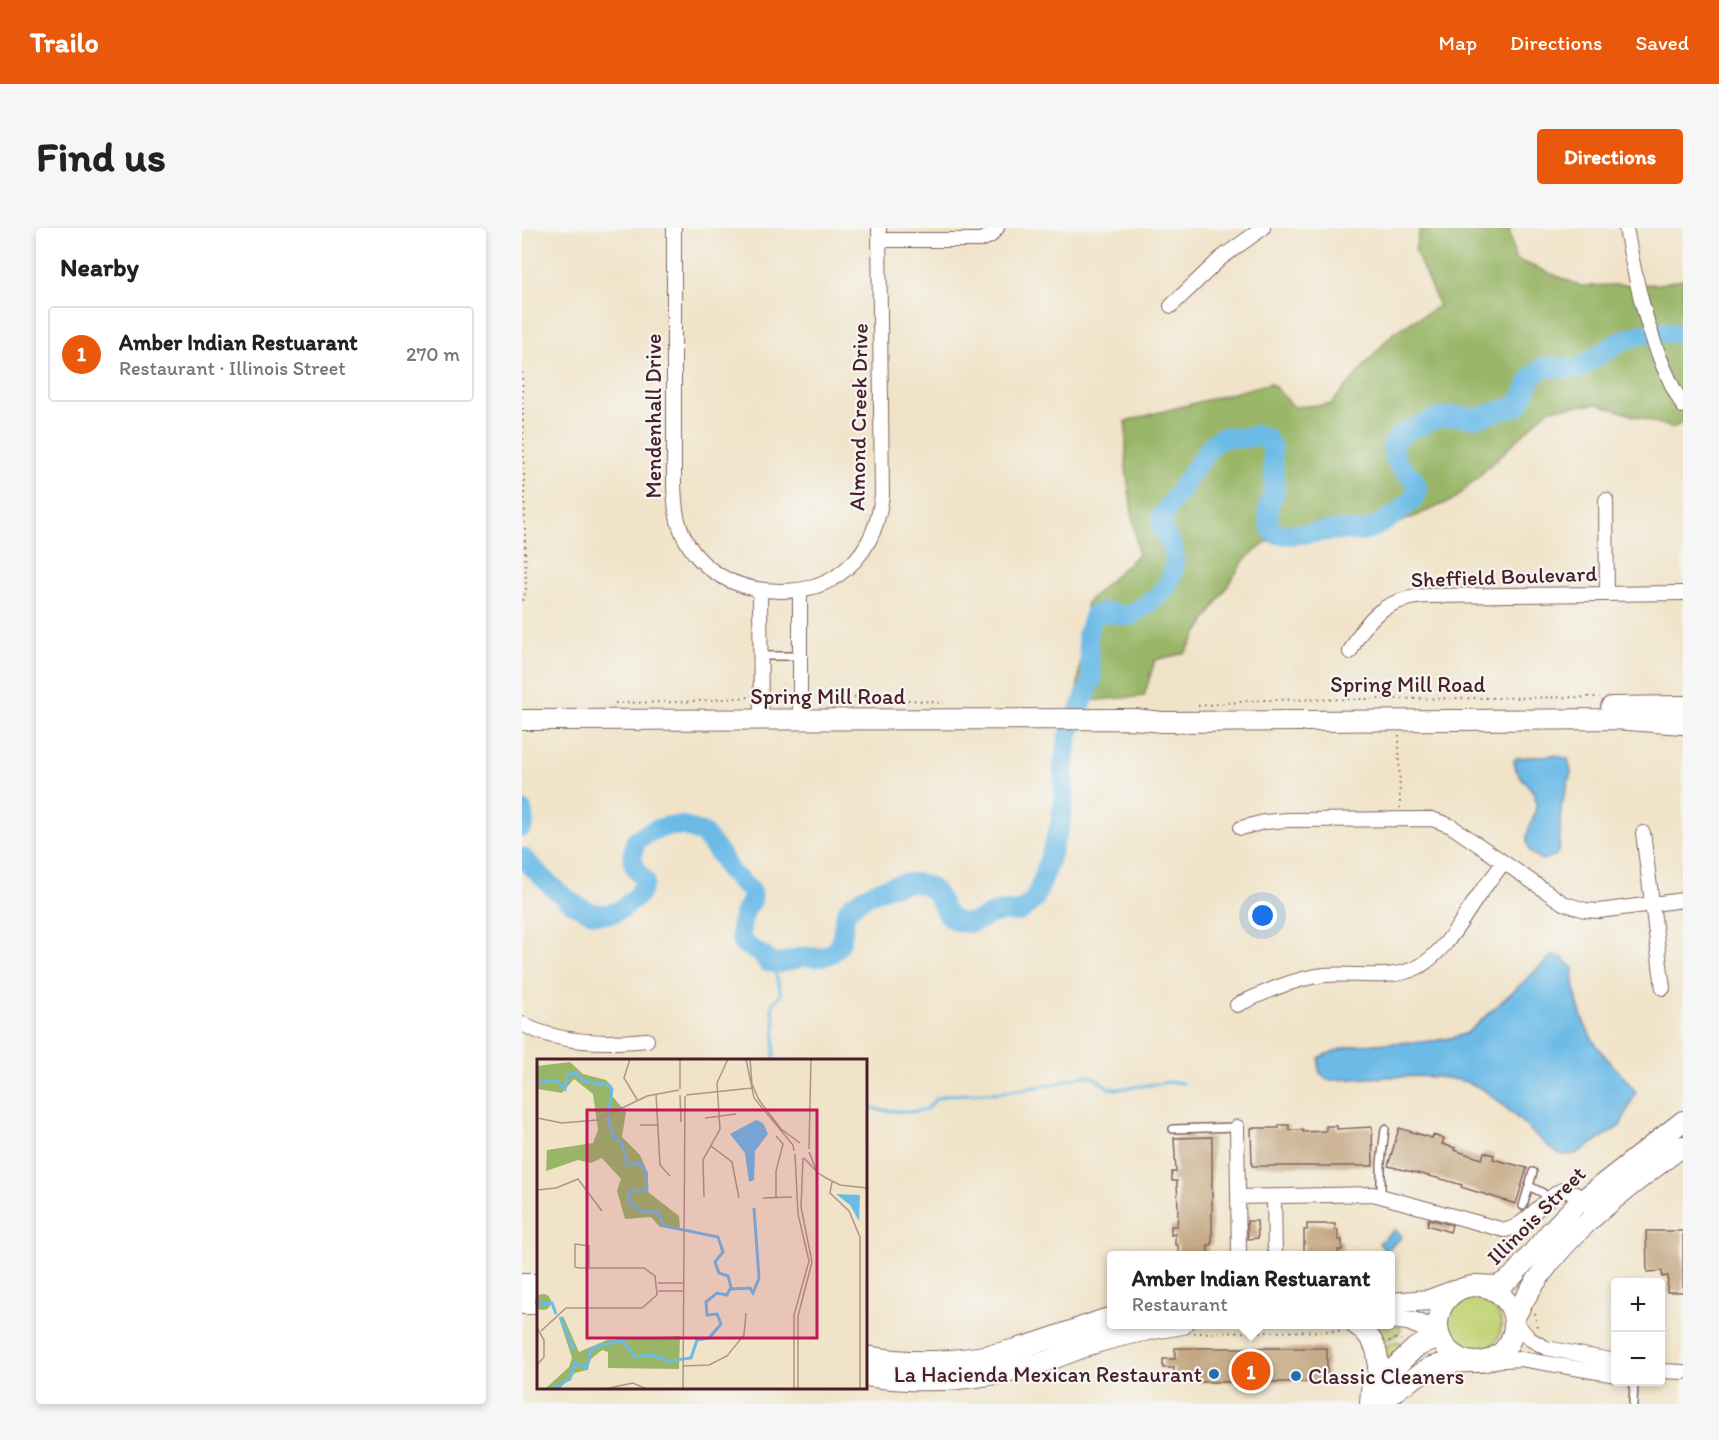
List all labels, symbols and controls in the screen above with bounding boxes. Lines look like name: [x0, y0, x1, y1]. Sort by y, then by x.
text: Trailo: [30, 25, 99, 59]
text: Map: [1439, 30, 1477, 55]
text: Directions: [1510, 30, 1602, 55]
text: Saved: [1635, 30, 1689, 55]
button: Directions: [1537, 129, 1683, 184]
text: Find us: [36, 131, 166, 182]
text: Nearby: [60, 251, 139, 283]
street label: Almond Creek Drive: [843, 323, 874, 511]
text: Amber Indian Restuarant: [119, 329, 358, 356]
street label: Mendenhall Drive: [640, 333, 667, 499]
text: 1: [77, 342, 86, 366]
text: 270 m: [406, 342, 460, 366]
text: Restaurant · Illinois Street: [119, 356, 346, 380]
street label: Sheffield Boulevard: [1410, 560, 1598, 593]
street label: Spring Mill Road: [1330, 671, 1486, 698]
street label: Spring Mill Road: [750, 683, 906, 710]
your location: [1248, 901, 1277, 930]
inset map: [537, 1059, 867, 1389]
street label: Illinois Street: [1481, 1160, 1591, 1270]
popup: [1107, 1251, 1395, 1329]
text: Amber Indian Restuarant: [1132, 1265, 1370, 1292]
map controls: [1611, 1278, 1665, 1386]
button: +: [1611, 1278, 1665, 1332]
text: Restaurant: [1132, 1292, 1228, 1316]
button: −: [1611, 1332, 1665, 1386]
pin: 1: [1232, 1348, 1270, 1394]
place label: La Hacienda Mexican Restaurant: [894, 1361, 1202, 1388]
place label: Classic Cleaners: [1308, 1363, 1464, 1390]
marker: La Hacienda Mexican Restaurant: [1207, 1367, 1221, 1381]
marker: Classic Cleaners: [1289, 1369, 1303, 1383]

